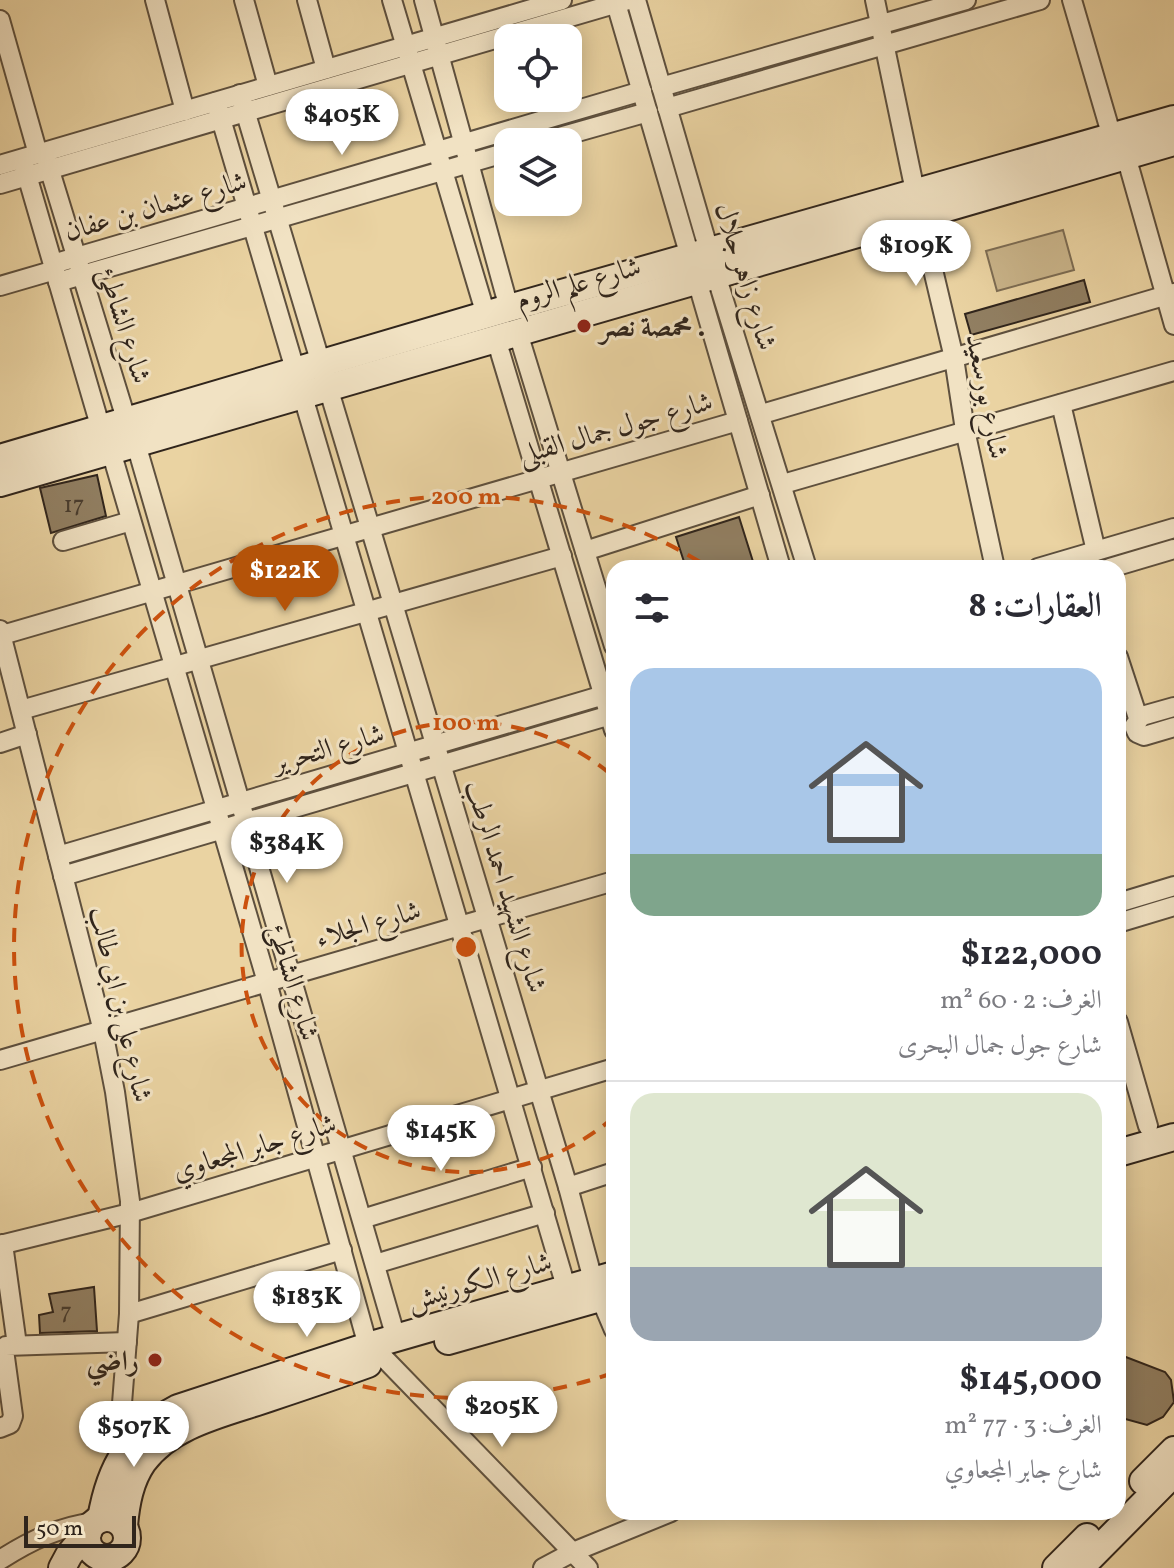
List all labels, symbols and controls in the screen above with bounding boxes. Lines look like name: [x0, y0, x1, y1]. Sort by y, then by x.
map controls: [494, 24, 582, 216]
button: locate: [494, 24, 582, 112]
pin: $405K: [286, 89, 398, 157]
text: $405K: [304, 97, 380, 133]
button: layers: [494, 128, 582, 216]
street label: شارع عثمان بن عفان: [60, 163, 252, 254]
street label: شارع زاهر جلال: [702, 198, 786, 356]
pin: $109K: [860, 220, 972, 288]
text: $109K: [879, 228, 953, 264]
street label: شارع علم الروم: [512, 248, 648, 328]
street label: شارع الشاطئ: [86, 263, 160, 389]
place label: محمصة نصر .: [597, 309, 706, 348]
marker: محمصة نصر .: [575, 317, 593, 335]
street label: شارع بورسعيد: [952, 331, 1017, 463]
street label: شارع جول جمال القبلى: [514, 383, 718, 478]
text: 200 m: [431, 481, 501, 515]
house number: 17: [64, 489, 84, 523]
pin: $122K: [229, 545, 341, 613]
text: $122K: [250, 553, 320, 589]
text: العقارات: 8: [968, 584, 1102, 631]
icon: filters: [630, 586, 674, 630]
text: 100 m: [432, 707, 500, 741]
street label: شارع التحرير: [265, 715, 390, 787]
icon: home: [794, 720, 938, 864]
street label: شارع الشهيد احمد الرطب: [452, 776, 555, 998]
pin: $384K: [231, 817, 343, 885]
text: $384K: [249, 825, 325, 861]
street label: شارع الجلاء: [311, 892, 427, 961]
street label: شارع على بن ابى طالب: [76, 903, 161, 1107]
street label: شارع الشاطئ: [255, 920, 328, 1046]
text: $122,000: [961, 932, 1102, 979]
centre of rings: [452, 933, 480, 961]
text: الغرف: 2 · 60 m²: [940, 983, 1102, 1019]
text: شارع جول جمال البحرى: [898, 1028, 1102, 1064]
street label: شارع جابر المجعاوي: [168, 1105, 342, 1194]
pin: $145K: [385, 1105, 497, 1173]
text: $145K: [405, 1113, 477, 1149]
icon: home: [794, 1145, 938, 1289]
street label: شارع الكورنيش: [402, 1243, 557, 1324]
pin: $183K: [251, 1271, 363, 1339]
text: $183K: [271, 1279, 343, 1315]
house number: 7: [60, 1296, 72, 1330]
place label: راضي: [86, 1343, 139, 1387]
marker: راضي: [146, 1351, 164, 1369]
text: $145,000: [960, 1357, 1102, 1404]
pin: $205K: [446, 1381, 558, 1449]
text: $205K: [464, 1389, 540, 1425]
pin: $507K: [78, 1401, 190, 1469]
text: الغرف: 3 · 77 m²: [945, 1408, 1102, 1444]
text: $507K: [97, 1409, 171, 1445]
text: شارع جابر المجعاوي: [945, 1453, 1102, 1489]
scale bar: [24, 1512, 136, 1548]
text: 50 m: [36, 1514, 83, 1545]

